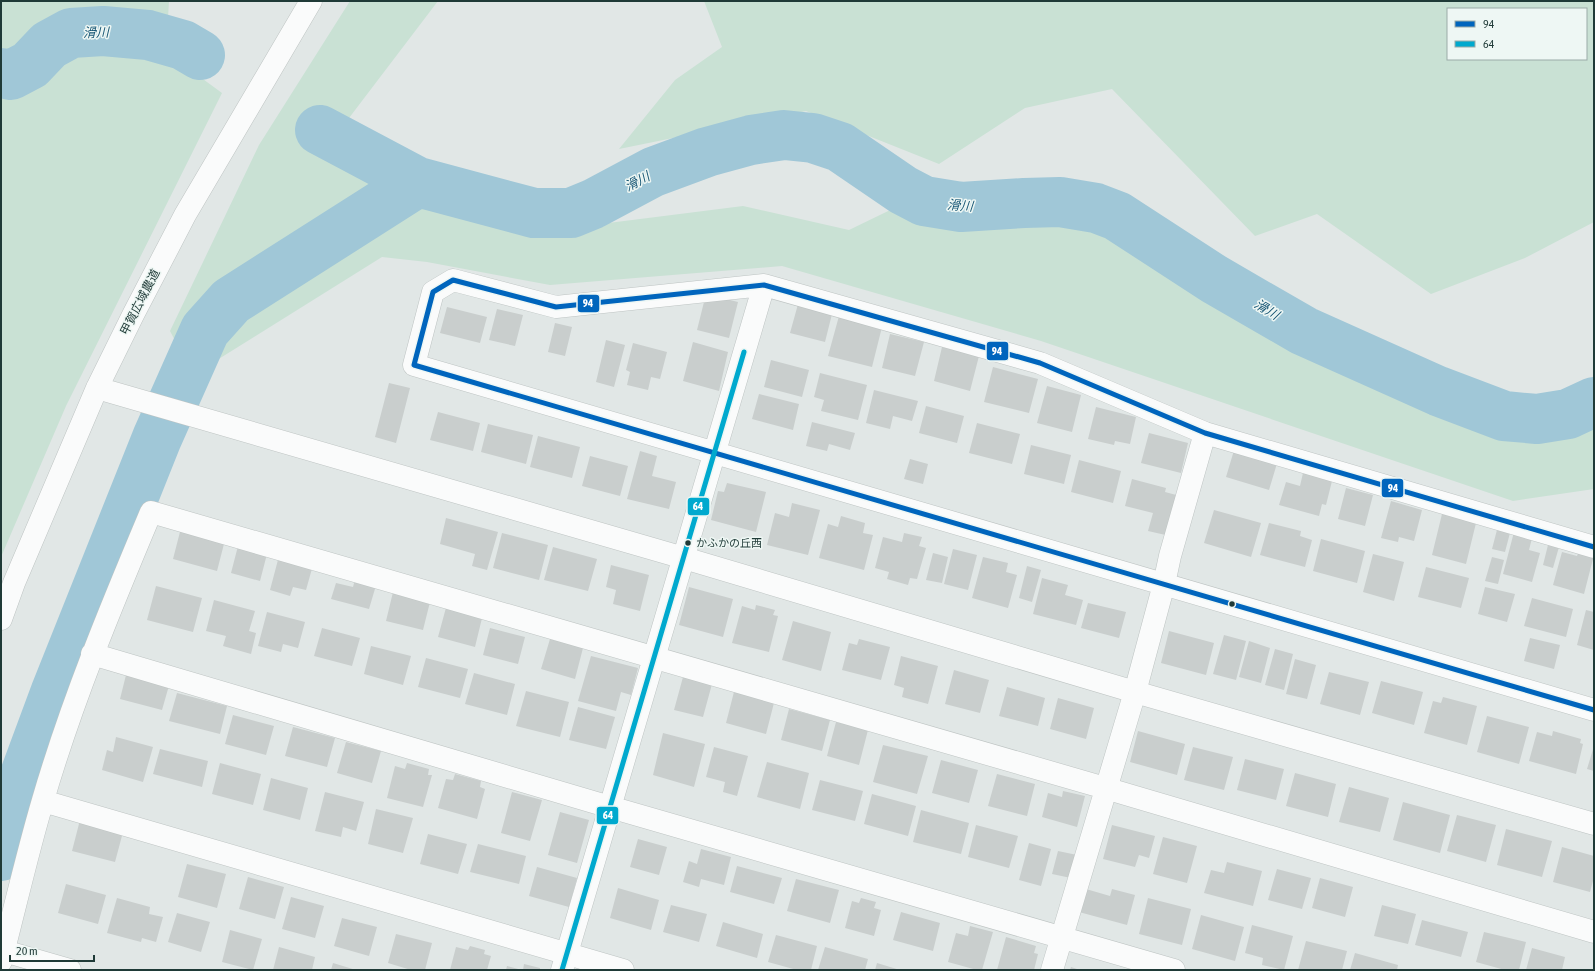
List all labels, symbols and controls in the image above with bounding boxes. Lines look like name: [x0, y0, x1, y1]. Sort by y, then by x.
legend: [1447, 8, 1587, 60]
text: 94: [1483, 17, 1495, 31]
water label: 滑川: [83, 25, 111, 40]
text: 64: [1483, 37, 1495, 51]
water label: 滑川: [622, 168, 654, 194]
water label: 滑川: [946, 197, 975, 214]
street label: 甲賀広域農道: [117, 267, 163, 337]
line badge: 94: [577, 294, 600, 313]
water label: 滑川: [1252, 296, 1283, 324]
text: 94: [583, 297, 593, 309]
line badge: 94: [986, 341, 1009, 361]
text: 94: [992, 345, 1002, 357]
line badge: 94: [1381, 478, 1404, 498]
text: 94: [1388, 482, 1398, 494]
line badge: 64: [687, 497, 710, 516]
text: 64: [693, 500, 703, 512]
place label: かふかの丘西: [696, 537, 762, 549]
marker: かふかの丘西: [683, 538, 693, 548]
unlabelled marker: [1227, 599, 1237, 609]
line badge: 64: [596, 806, 619, 825]
text: 64: [603, 809, 613, 821]
scale bar: [10, 937, 94, 963]
text: 20 m: [16, 944, 38, 958]

